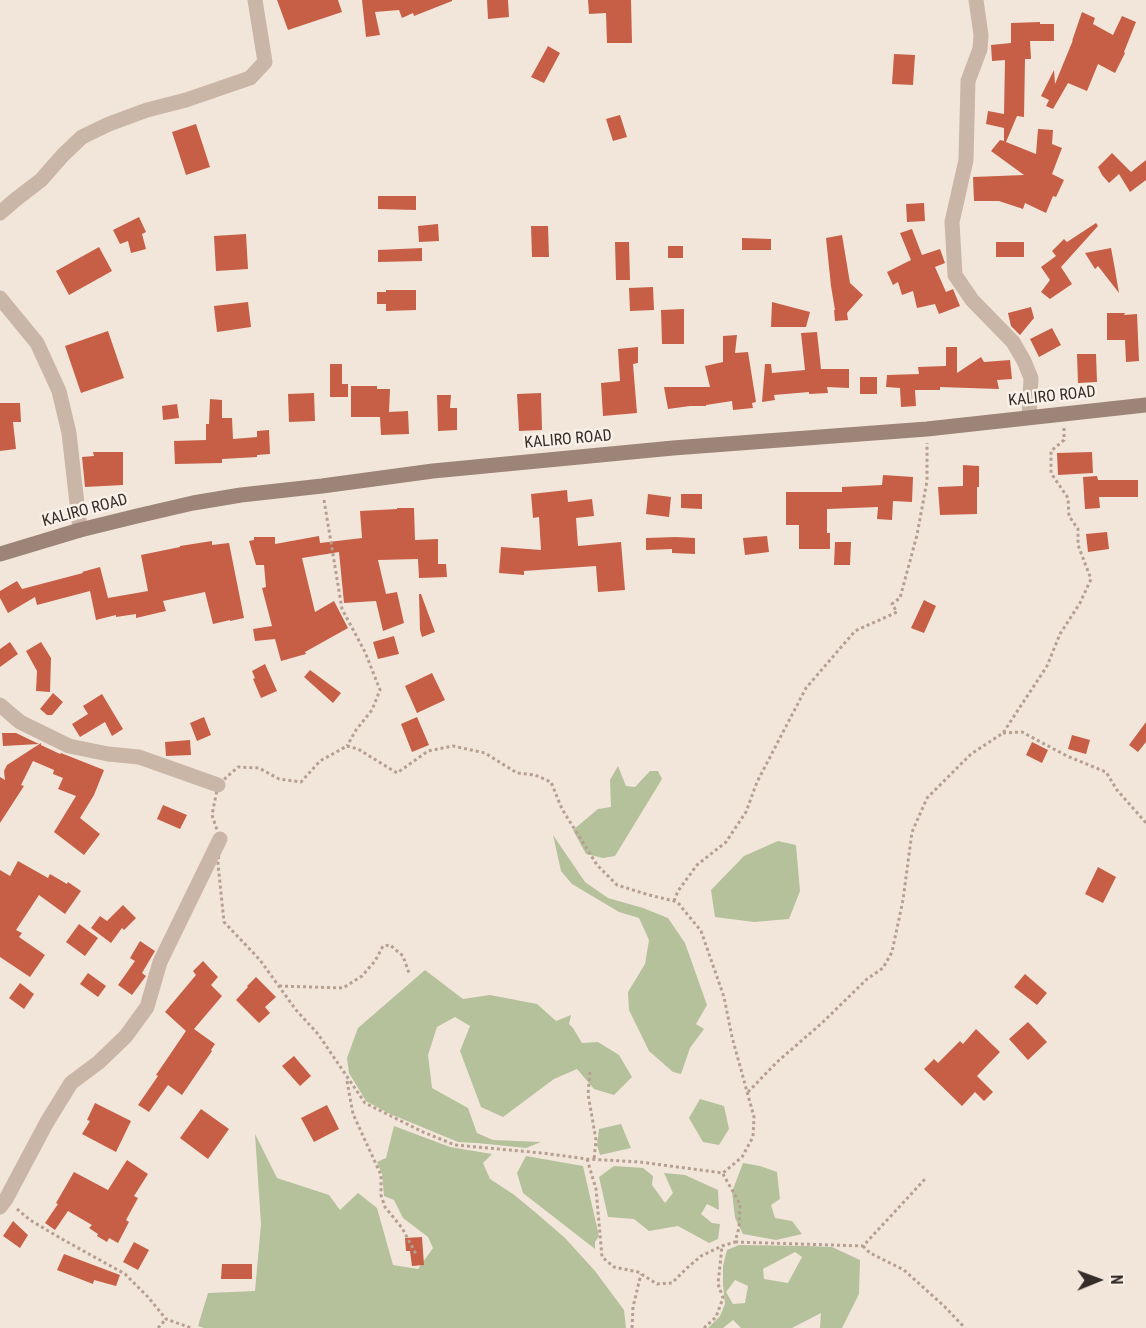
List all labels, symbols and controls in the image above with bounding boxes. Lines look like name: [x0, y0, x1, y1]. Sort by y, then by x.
street label: KALIRO ROAD: [1007, 383, 1097, 411]
street label: KALIRO ROAD: [524, 427, 612, 453]
street label: KALIRO ROAD: [40, 490, 130, 532]
north arrow: [1068, 1250, 1128, 1310]
text: N: [1107, 1275, 1126, 1285]

